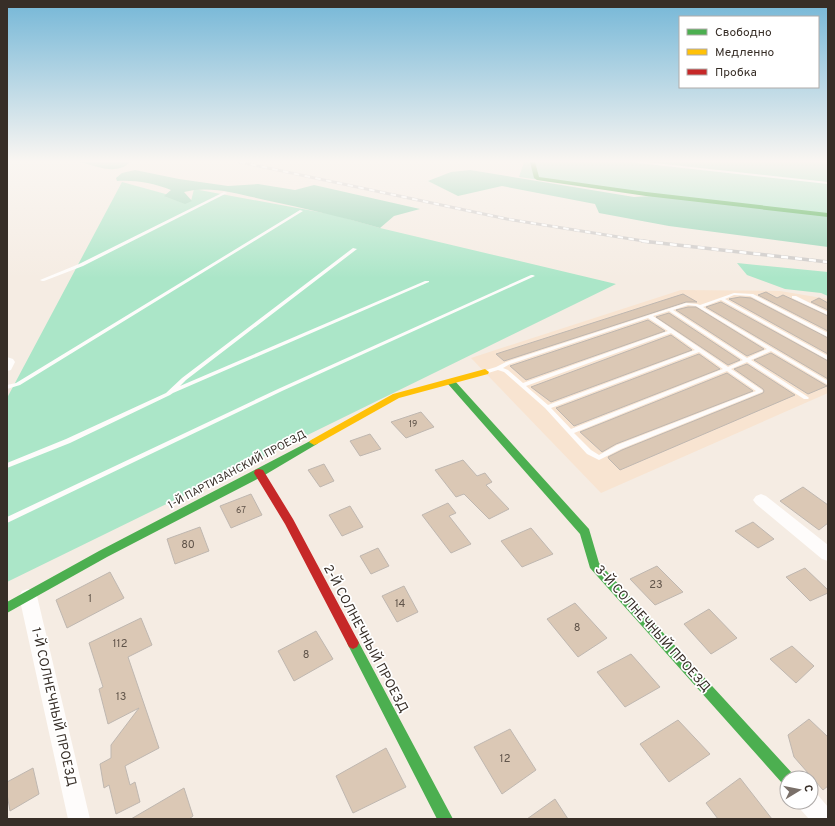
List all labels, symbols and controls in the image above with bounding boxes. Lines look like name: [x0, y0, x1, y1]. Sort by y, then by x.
legend: [679, 16, 819, 88]
text: Свободно: [715, 25, 772, 41]
text: Медленно: [715, 45, 775, 61]
text: Пробка: [715, 65, 757, 81]
house number: 19: [409, 419, 417, 430]
street label: 1-Й ПАРТИЗАНСКИЙ ПРОЕЗД: [165, 427, 308, 512]
house number: 67: [236, 505, 246, 516]
house number: 80: [181, 538, 195, 552]
street label: 2-Й СОЛНЕЧНЫЙ ПРОЕЗД: [319, 561, 413, 716]
street label: 3-Й СОЛНЕЧНЫЙ ПРОЕЗД: [591, 561, 715, 696]
house number: 23: [649, 578, 663, 592]
house number: 1: [88, 592, 92, 606]
house number: 14: [395, 597, 406, 611]
house number: 8: [574, 621, 580, 635]
street label: 1-Й СОЛНЕЧНЫЙ ПРОЕЗД: [27, 625, 81, 788]
house number: 112: [113, 637, 127, 651]
house number: 8: [303, 648, 309, 662]
house number: 13: [116, 690, 126, 704]
house number: 12: [500, 752, 510, 766]
north arrow: [779, 770, 819, 810]
text: С: [800, 784, 815, 793]

